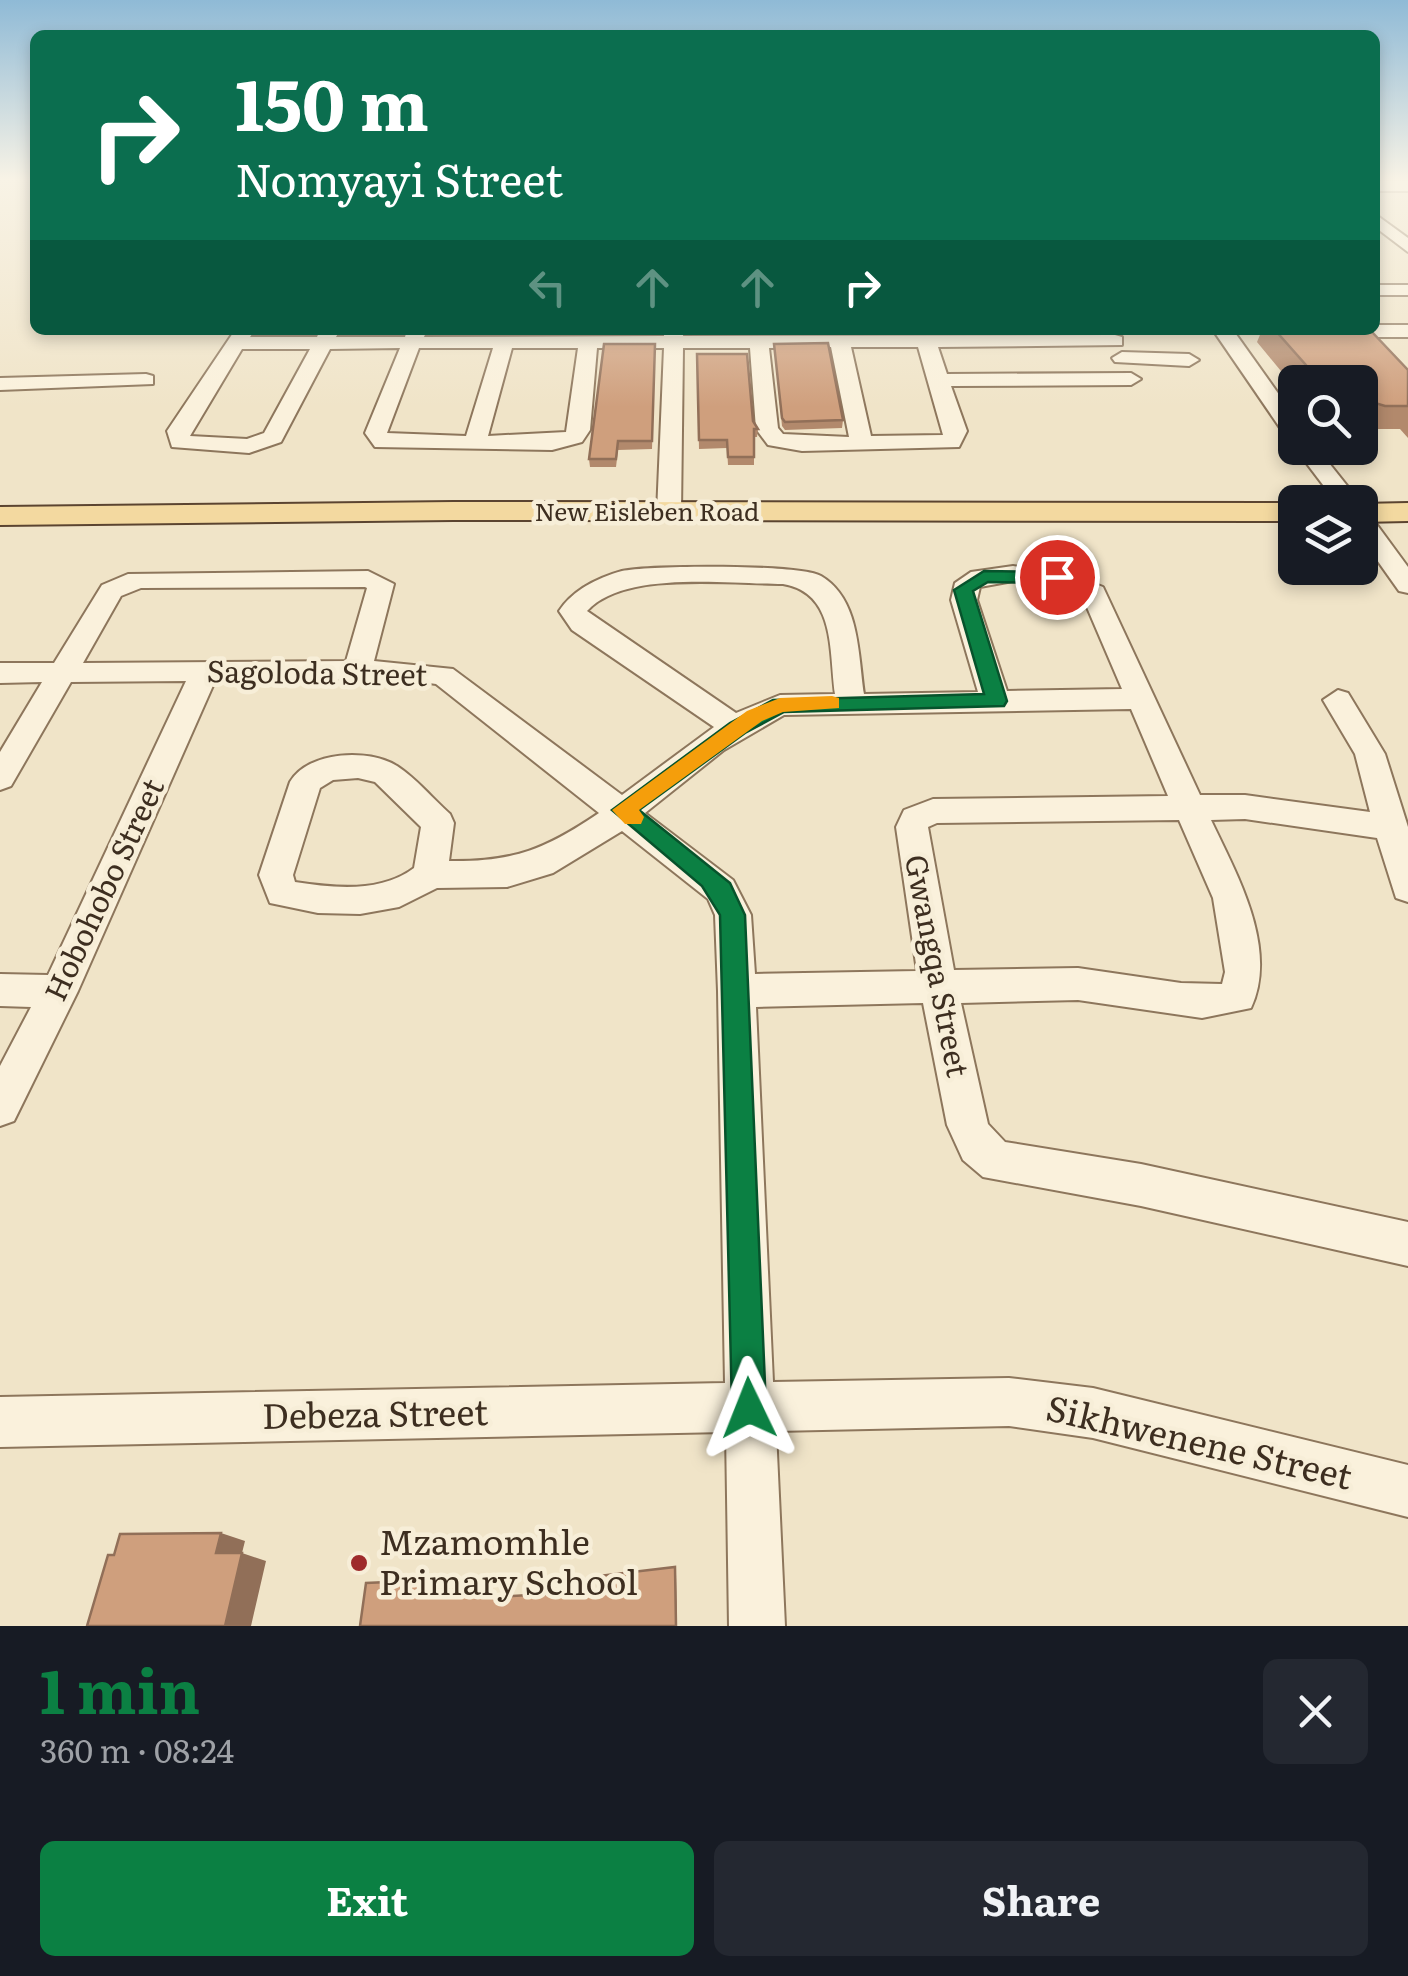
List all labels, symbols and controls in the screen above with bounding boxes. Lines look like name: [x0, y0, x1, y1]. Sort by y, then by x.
text: 150 m: [235, 49, 429, 153]
icon: right: [70, 70, 200, 200]
text: Nomyayi Street: [235, 144, 563, 211]
icon: left: [520, 260, 575, 315]
icon: ahead: [625, 260, 680, 315]
icon: ahead: [730, 260, 785, 315]
icon: right: [835, 260, 890, 315]
map controls: [1278, 365, 1378, 585]
button: search: [1278, 365, 1378, 465]
button: layers: [1278, 485, 1378, 585]
street label: New Eisleben Road: [535, 492, 759, 529]
pin: [1015, 535, 1100, 620]
icon: arrive: [1030, 550, 1085, 605]
street label: Sagoloda Street: [206, 647, 428, 695]
street label: Hobohobo Street: [31, 770, 173, 1007]
street label: Gwangqa Street: [896, 850, 982, 1080]
position arrow: [697, 1356, 801, 1460]
street label: Sikhwenene Street: [1042, 1380, 1358, 1501]
street label: Debeza Street: [261, 1384, 488, 1440]
place label: Mzamomhle Primary School: [379, 1514, 638, 1606]
marker: Mzamomhle Primary School: [348, 1552, 370, 1574]
text: 1 min: [40, 1643, 200, 1732]
button: close: [1263, 1659, 1368, 1764]
text: 360 m · 08:24: [40, 1725, 234, 1773]
button: Exit: [40, 1841, 694, 1956]
button: Share: [714, 1841, 1368, 1956]

